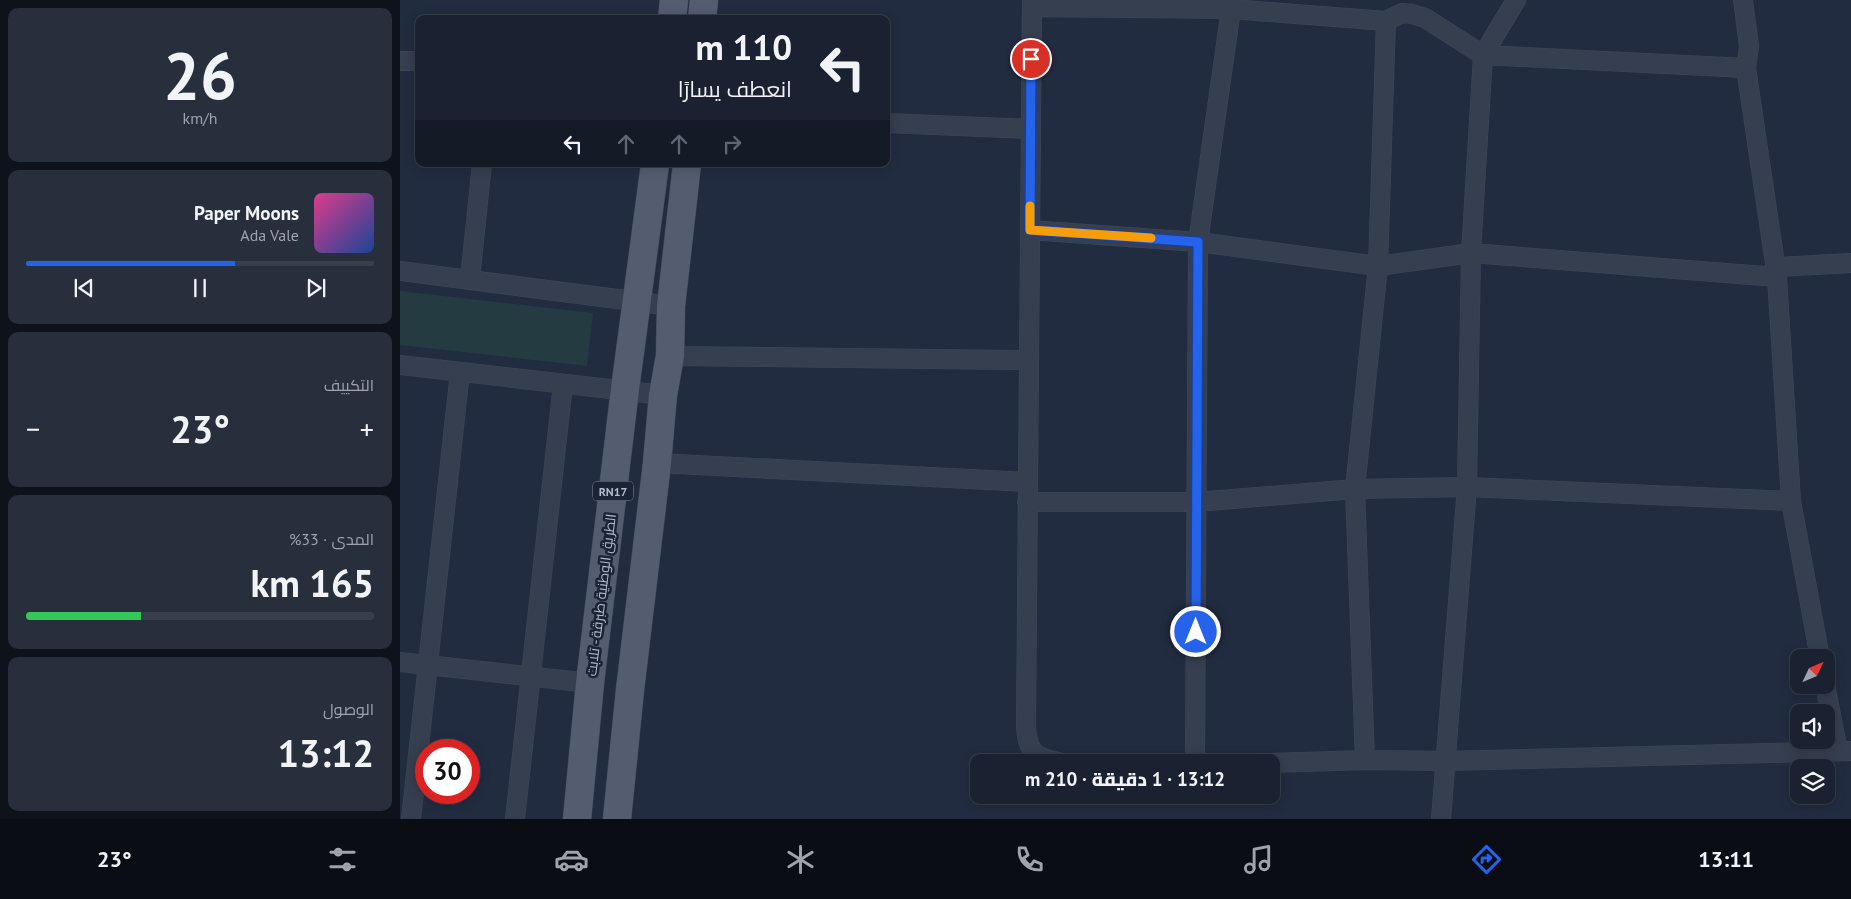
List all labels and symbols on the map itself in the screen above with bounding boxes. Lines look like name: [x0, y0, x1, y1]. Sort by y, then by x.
pin: [1010, 38, 1052, 80]
road number: RN17: [593, 482, 633, 501]
street label: الطريق الوطنية طبرقة - تلابت: [582, 513, 620, 677]
position arrow: [1169, 605, 1221, 657]
north arrow: [1790, 649, 1835, 694]
speed limit sign: 30: [415, 739, 480, 804]

